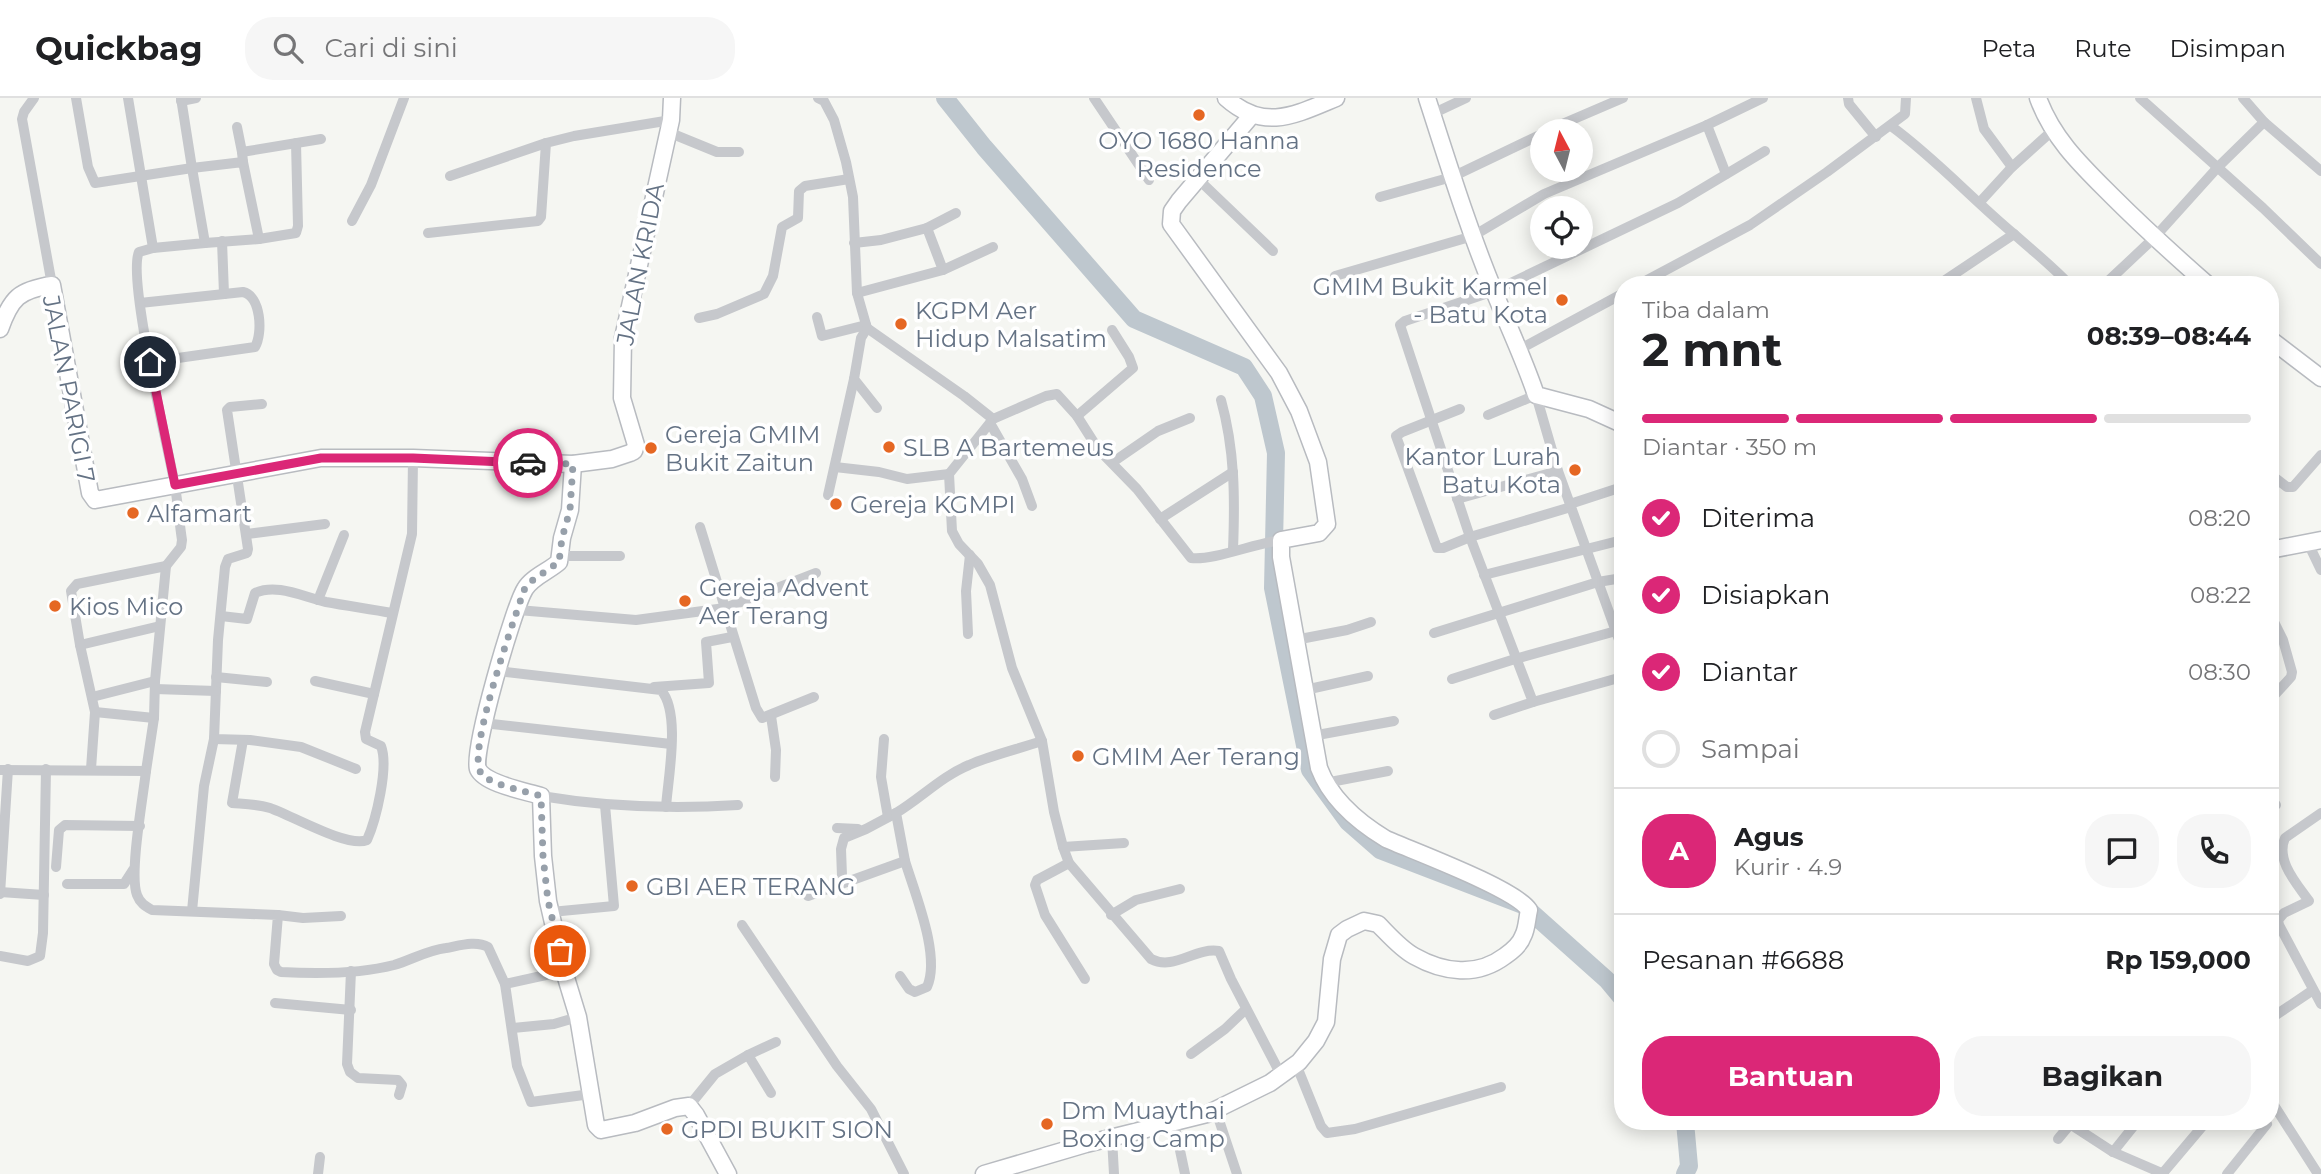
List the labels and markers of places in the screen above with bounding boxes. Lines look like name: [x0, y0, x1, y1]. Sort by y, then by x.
marker: OYO 1680 Hanna Residence: [1191, 107, 1207, 123]
place label: OYO 1680 Hanna Residence: [1098, 126, 1300, 183]
place label: GMIM Bukit Karmel - Batu Kota: [1312, 272, 1548, 329]
marker: GMIM Bukit Karmel - Batu Kota: [1554, 292, 1570, 308]
place label: KGPM Aer Hidup Malsatim: [915, 296, 1107, 353]
marker: KGPM Aer Hidup Malsatim: [893, 316, 909, 332]
pin: [120, 332, 180, 392]
place label: Gereja GMIM Bukit Zaitun: [665, 420, 820, 477]
place label: SLB A Bartemeus: [903, 433, 1114, 462]
marker: SLB A Bartemeus: [881, 439, 897, 455]
marker: Gereja GMIM Bukit Zaitun: [643, 440, 659, 456]
place label: Kantor Lurah Batu Kota: [1405, 442, 1561, 499]
marker: Kantor Lurah Batu Kota: [1567, 462, 1583, 478]
place label: Gereja KGMPI: [850, 490, 1016, 519]
marker: Gereja KGMPI: [828, 496, 844, 512]
place label: Alfamart: [147, 499, 252, 528]
marker: Alfamart: [125, 505, 141, 521]
place label: Gereja Advent Aer Terang: [699, 573, 869, 630]
place label: Kios Mico: [69, 592, 183, 621]
marker: Gereja Advent Aer Terang: [677, 593, 693, 609]
marker: Kios Mico: [47, 598, 63, 614]
place label: GMIM Aer Terang: [1092, 742, 1300, 771]
marker: GMIM Aer Terang: [1070, 748, 1086, 764]
place label: GBI AER TERANG: [646, 872, 856, 901]
marker: GBI AER TERANG: [624, 878, 640, 894]
pin: [530, 921, 590, 981]
place label: Dm Muaythai Boxing Camp: [1061, 1096, 1225, 1153]
place label: GPDI BUKIT SION: [681, 1115, 893, 1144]
marker: Dm Muaythai Boxing Camp: [1039, 1116, 1055, 1132]
marker: GPDI BUKIT SION: [659, 1121, 675, 1137]

